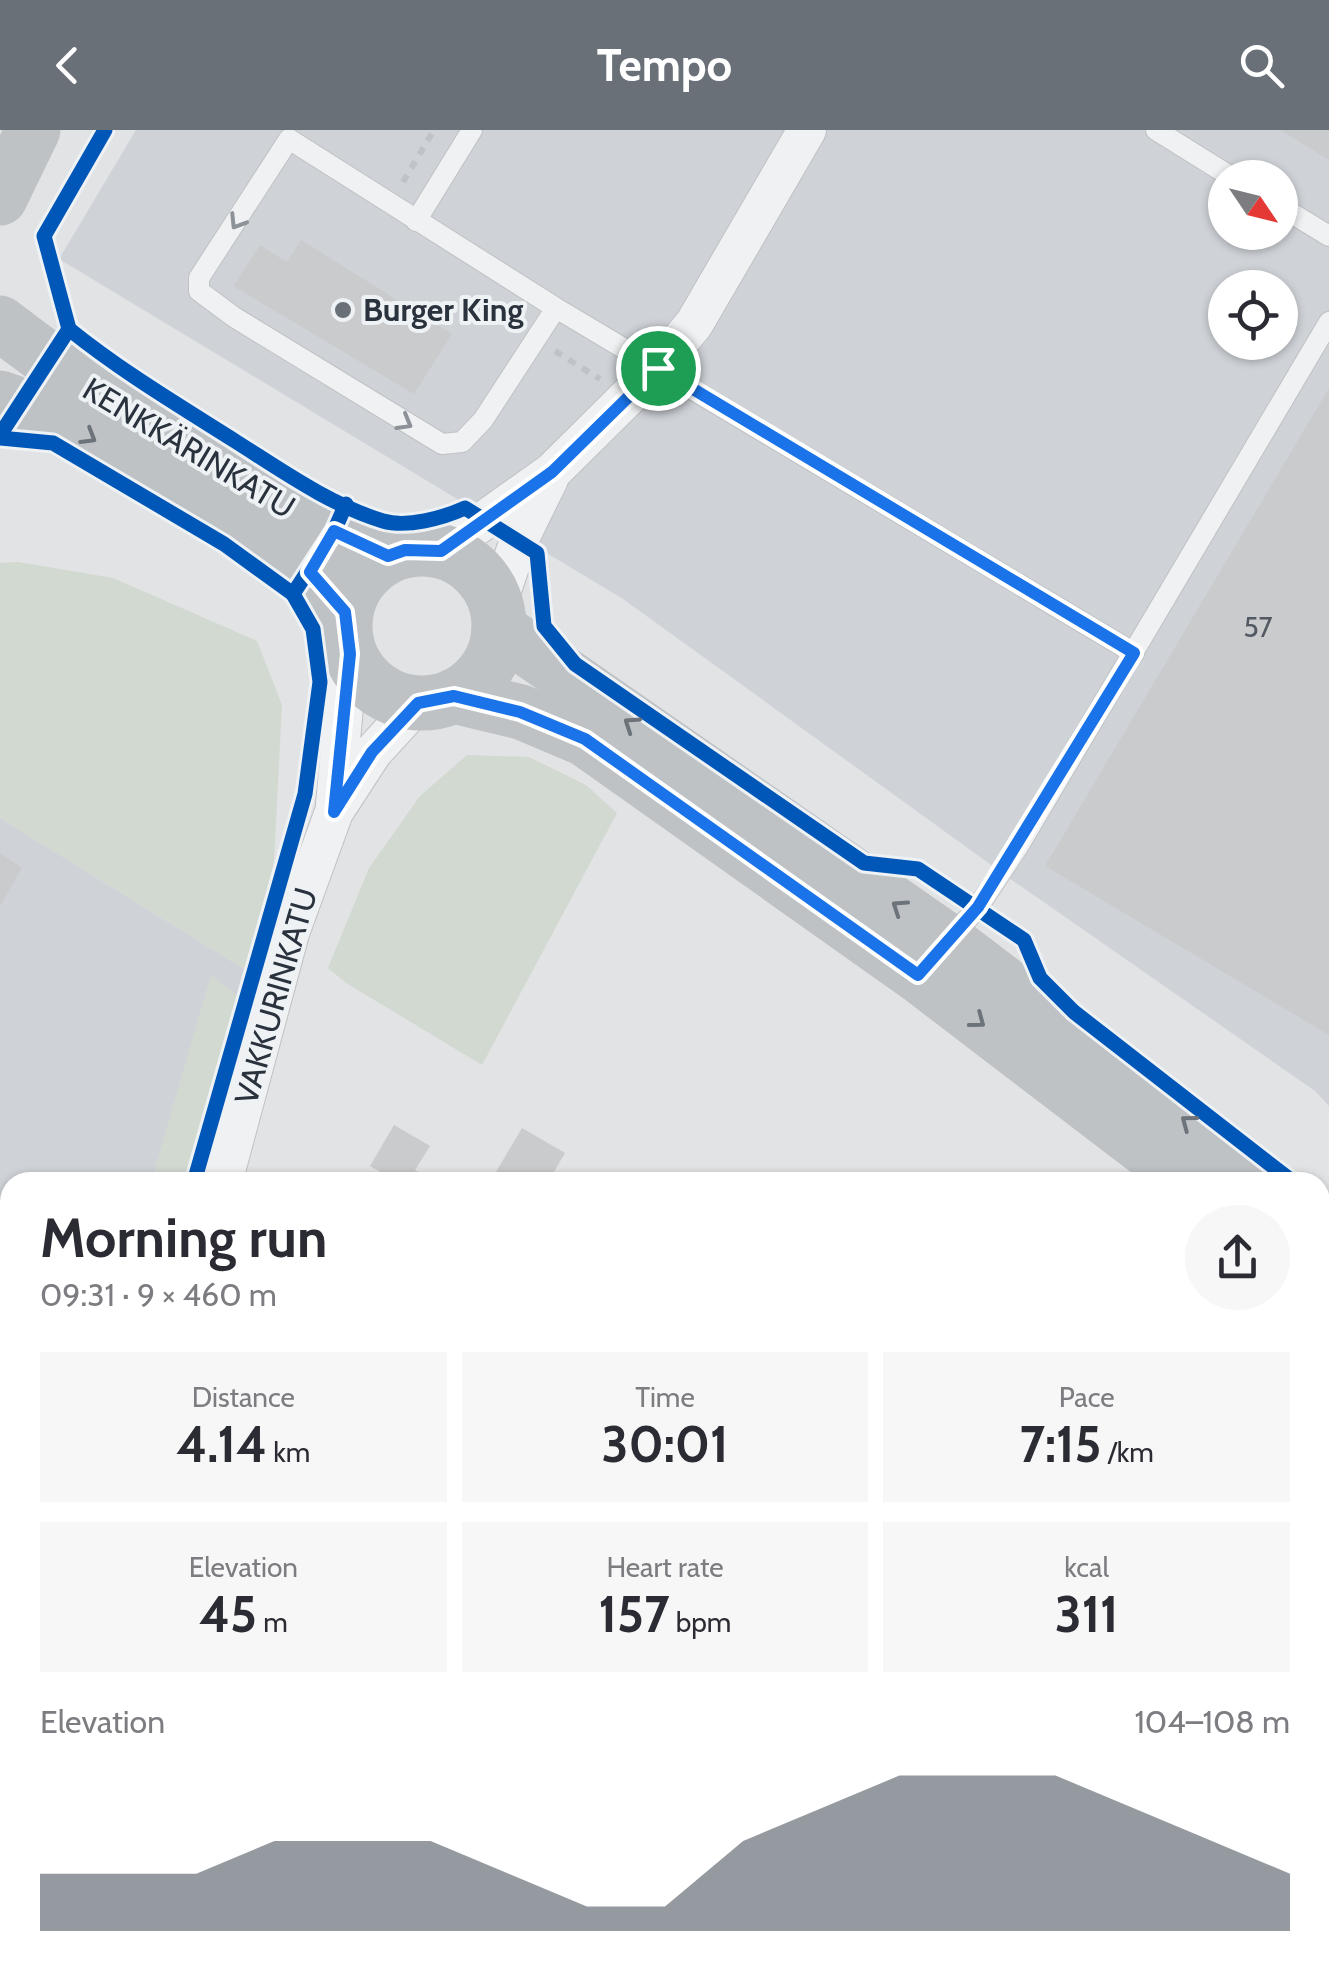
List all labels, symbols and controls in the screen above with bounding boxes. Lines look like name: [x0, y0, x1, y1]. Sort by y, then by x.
icon: back: [40, 38, 95, 93]
text: Tempo: [597, 38, 732, 92]
icon: search: [1234, 38, 1289, 93]
north arrow: [1208, 160, 1298, 250]
map controls: [1208, 160, 1298, 360]
one-way arrow: [230, 211, 249, 229]
button: locate: [1208, 270, 1298, 360]
place label: Burger King: [363, 290, 523, 329]
marker: Burger King: [332, 299, 354, 321]
pin: [616, 326, 701, 411]
icon: arrive: [631, 341, 686, 396]
street label: KENKKÄRINKATU: [76, 369, 302, 526]
one-way arrow: [394, 411, 412, 431]
one-way arrow: [78, 425, 96, 445]
house number: 57: [1243, 610, 1273, 644]
one-way arrow: [624, 718, 642, 736]
street label: VAKKURINKATU: [226, 883, 325, 1109]
one-way arrow: [892, 901, 911, 919]
one-way arrow: [967, 1010, 985, 1027]
one-way arrow: [1181, 1117, 1199, 1134]
text: Morning run: [40, 1204, 327, 1271]
button: share: [1185, 1205, 1290, 1310]
text: 09:31 · 9 × 460 m: [40, 1275, 277, 1314]
text: Distance: [192, 1380, 295, 1414]
text: Time: [635, 1380, 695, 1414]
text: Pace: [1059, 1380, 1115, 1414]
text: 4.14: [176, 1414, 267, 1475]
text: 30:01: [601, 1414, 729, 1475]
text: 7:15: [1019, 1414, 1101, 1475]
text: km: [267, 1435, 310, 1469]
text: /km: [1101, 1435, 1154, 1469]
text: Elevation: [189, 1550, 298, 1584]
text: Heart rate: [606, 1550, 724, 1584]
text: kcal: [1064, 1550, 1109, 1584]
text: 45: [199, 1584, 257, 1645]
text: 157: [599, 1584, 669, 1645]
text: 311: [1055, 1584, 1119, 1645]
text: m: [257, 1605, 288, 1639]
text: bpm: [669, 1605, 731, 1639]
text: Elevation: [40, 1702, 165, 1741]
text: 104–108 m: [1134, 1702, 1290, 1741]

